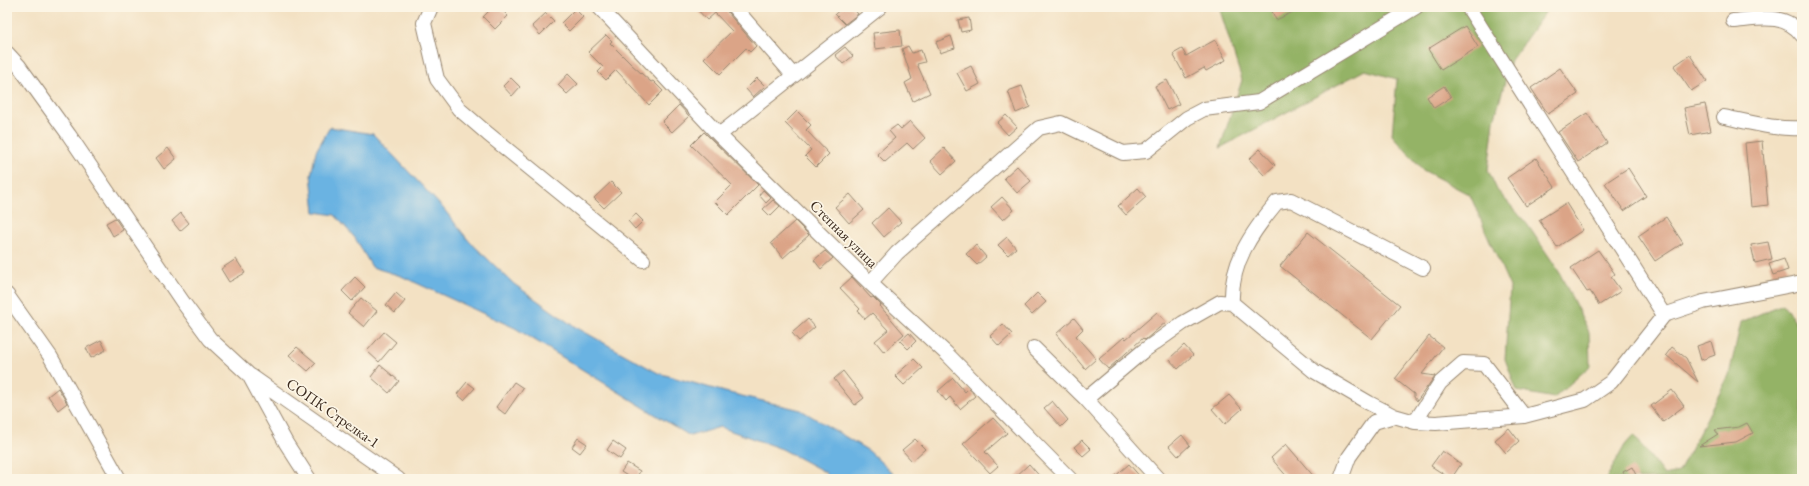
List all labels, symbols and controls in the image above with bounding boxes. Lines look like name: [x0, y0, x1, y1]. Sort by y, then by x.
street label: Степная улица: [806, 196, 882, 272]
street label: СОПК Стрелка-1: [283, 373, 384, 452]

